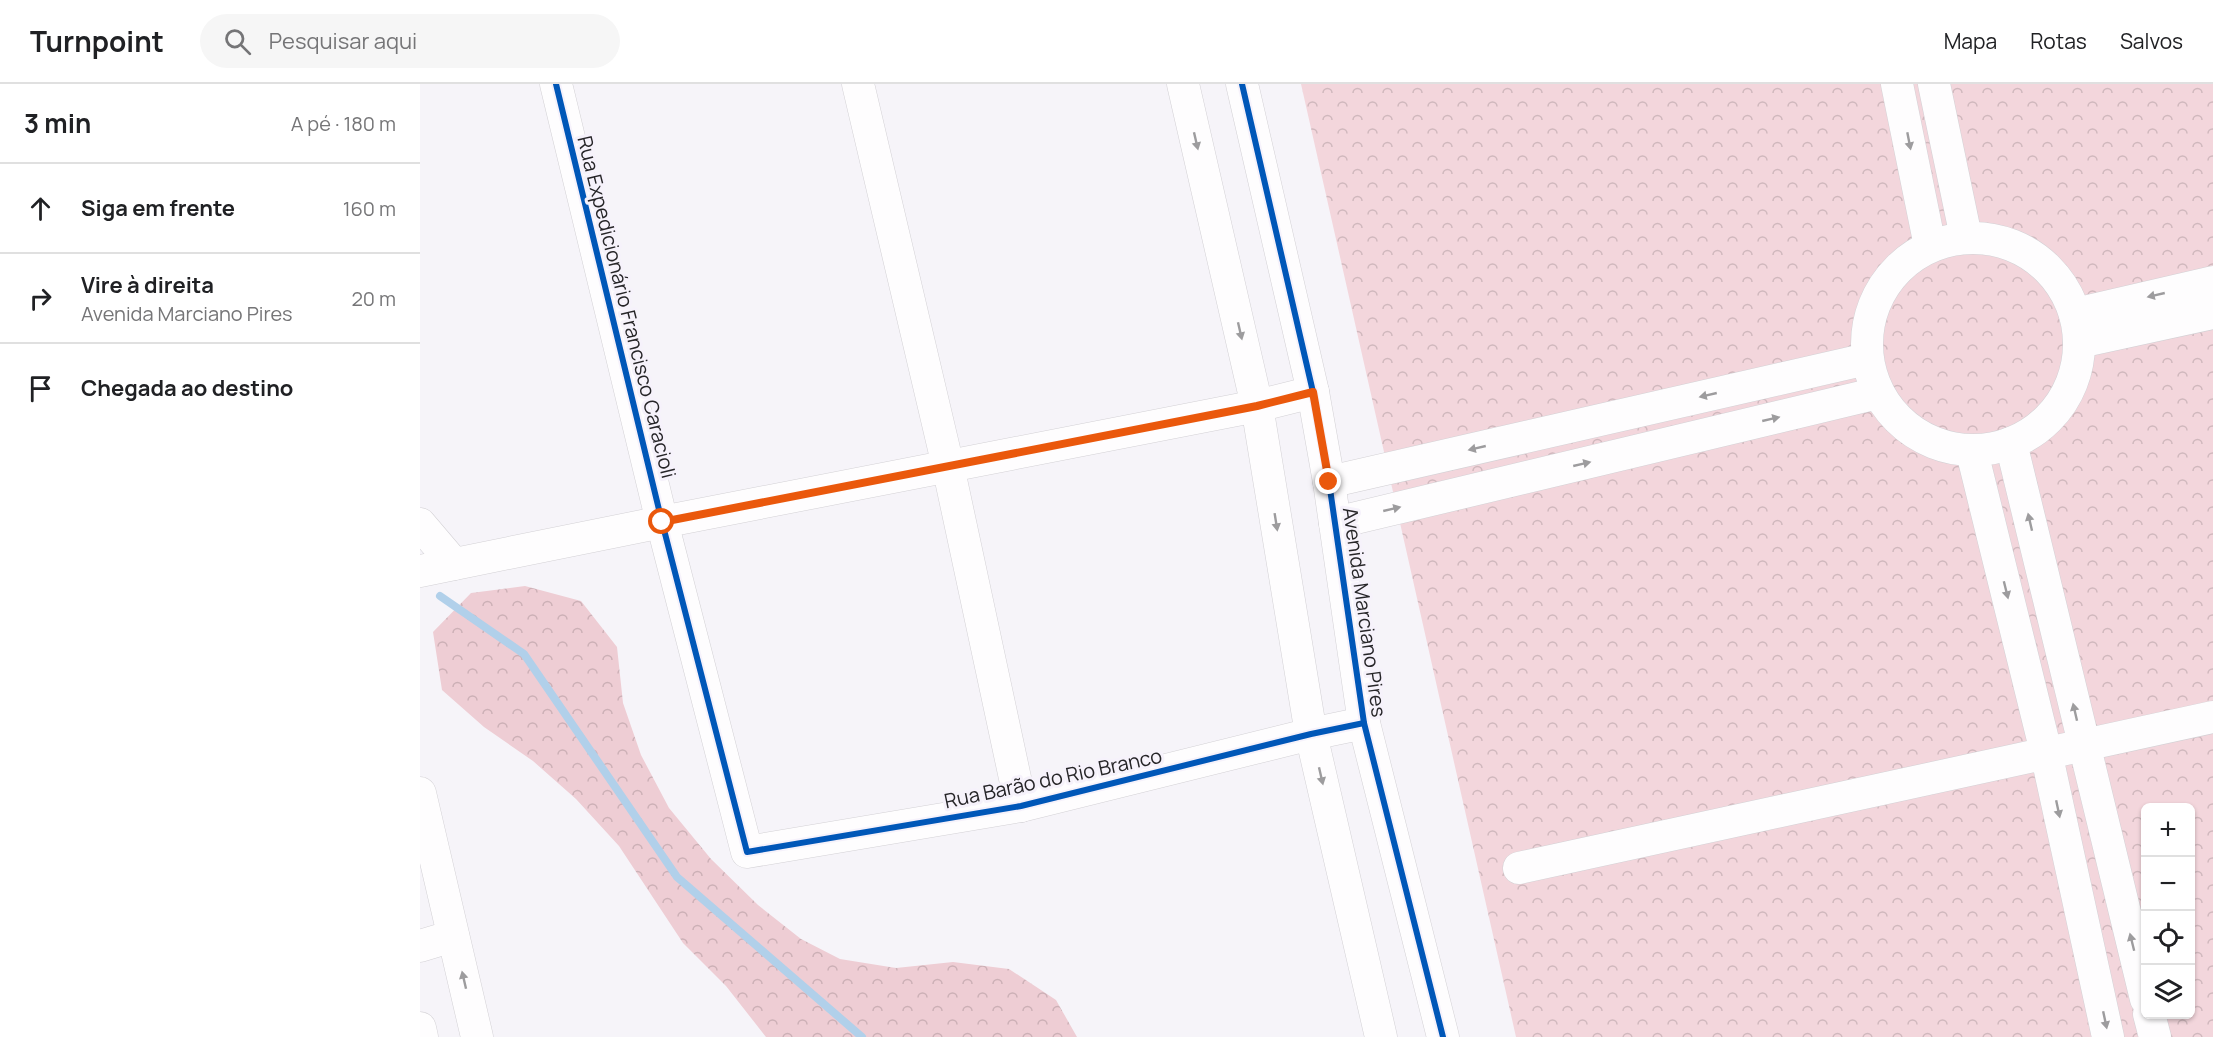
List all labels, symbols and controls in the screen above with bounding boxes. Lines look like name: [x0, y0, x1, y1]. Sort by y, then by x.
search box: [200, 14, 620, 68]
text: Turnpoint: [30, 22, 164, 60]
icon: search: [221, 25, 254, 58]
text: Pesquisar aqui: [269, 26, 417, 56]
text: Mapa: [1944, 27, 1997, 55]
text: Rotas: [2030, 27, 2087, 55]
text: Salvos: [2120, 27, 2183, 55]
text: 3 min: [24, 105, 91, 141]
text: A pé · 180 m: [291, 110, 396, 137]
one-way arrow: [1192, 132, 1201, 151]
one-way arrow: [1905, 132, 1914, 151]
street label: Rua Expedicionário Francisco Caracioli: [571, 133, 683, 481]
icon: ahead: [24, 192, 57, 225]
text: Siga em frente: [81, 193, 235, 223]
text: 160 m: [343, 195, 396, 222]
text: Vire à direita: [81, 270, 214, 300]
icon: right: [24, 282, 57, 315]
text: 20 m: [351, 285, 396, 312]
one-way arrow: [2147, 291, 2165, 301]
text: Avenida Marciano Pires: [81, 300, 293, 327]
one-way arrow: [1236, 322, 1245, 341]
icon: arrive: [24, 372, 57, 405]
text: Chegada ao destino: [81, 373, 293, 403]
one-way arrow: [1698, 391, 1717, 401]
one-way arrow: [1762, 413, 1781, 423]
one-way arrow: [1467, 444, 1486, 454]
one-way arrow: [1572, 458, 1591, 468]
route end: [1315, 468, 1341, 494]
one-way arrow: [1383, 504, 1402, 513]
street label: Avenida Marciano Pires: [1337, 505, 1393, 719]
route start: [648, 508, 674, 534]
one-way arrow: [1272, 513, 1281, 532]
one-way arrow: [2025, 513, 2035, 531]
one-way arrow: [2001, 581, 2011, 599]
one-way arrow: [2070, 702, 2080, 721]
street label: Rua Barão do Rio Branco: [942, 742, 1165, 814]
one-way arrow: [1316, 767, 1326, 786]
one-way arrow: [2054, 800, 2063, 819]
map controls: [2141, 803, 2195, 1019]
button: +: [2141, 803, 2195, 857]
button: −: [2141, 857, 2195, 911]
button: locate: [2141, 911, 2195, 965]
one-way arrow: [2126, 933, 2136, 951]
button: layers: [2141, 965, 2195, 1019]
one-way arrow: [458, 971, 468, 989]
one-way arrow: [2100, 1011, 2110, 1029]

